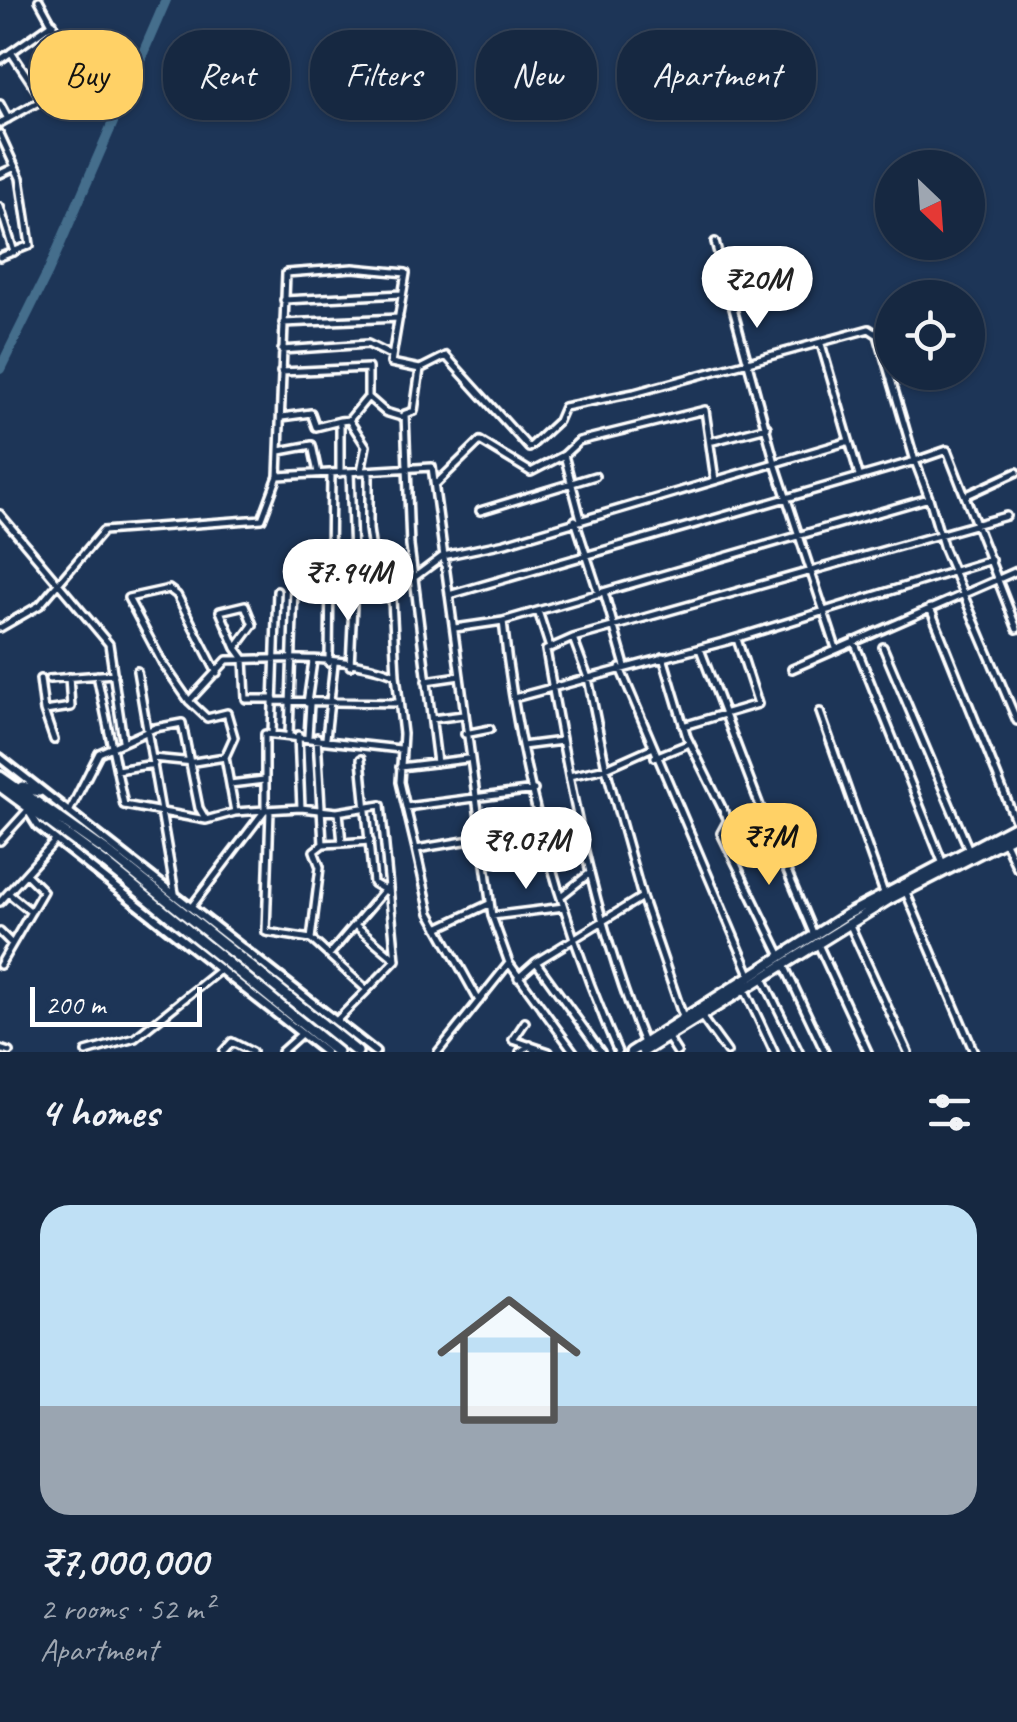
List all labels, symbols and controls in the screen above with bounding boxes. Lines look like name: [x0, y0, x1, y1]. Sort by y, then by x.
chip: Buy: [30, 30, 143, 120]
chip: Rent: [163, 30, 290, 120]
chip: Filters: [310, 30, 456, 120]
chip: New: [476, 30, 597, 120]
chip: Apartment: [617, 30, 816, 120]
north arrow: [875, 150, 985, 260]
map controls: [875, 150, 985, 390]
pin: ₹20M: [698, 246, 816, 331]
text: ₹20M: [724, 258, 790, 299]
button: locate: [875, 280, 985, 390]
pin: ₹7.94M: [267, 539, 429, 624]
text: ₹7.94M: [305, 551, 391, 592]
pin: ₹7M: [721, 803, 817, 888]
pin: ₹9.07M: [445, 807, 607, 892]
text: ₹7M: [743, 815, 795, 856]
text: ₹9.07M: [483, 819, 569, 860]
scale bar: [30, 982, 202, 1026]
text: 200 m: [45, 987, 105, 1022]
icon: filters: [922, 1085, 977, 1140]
text: 4 homes: [40, 1086, 159, 1139]
icon: home: [419, 1270, 599, 1450]
text: ₹7,000,000: [40, 1535, 208, 1588]
text: 2 rooms · 52 m²: [40, 1588, 213, 1629]
text: Apartment: [40, 1629, 158, 1670]

